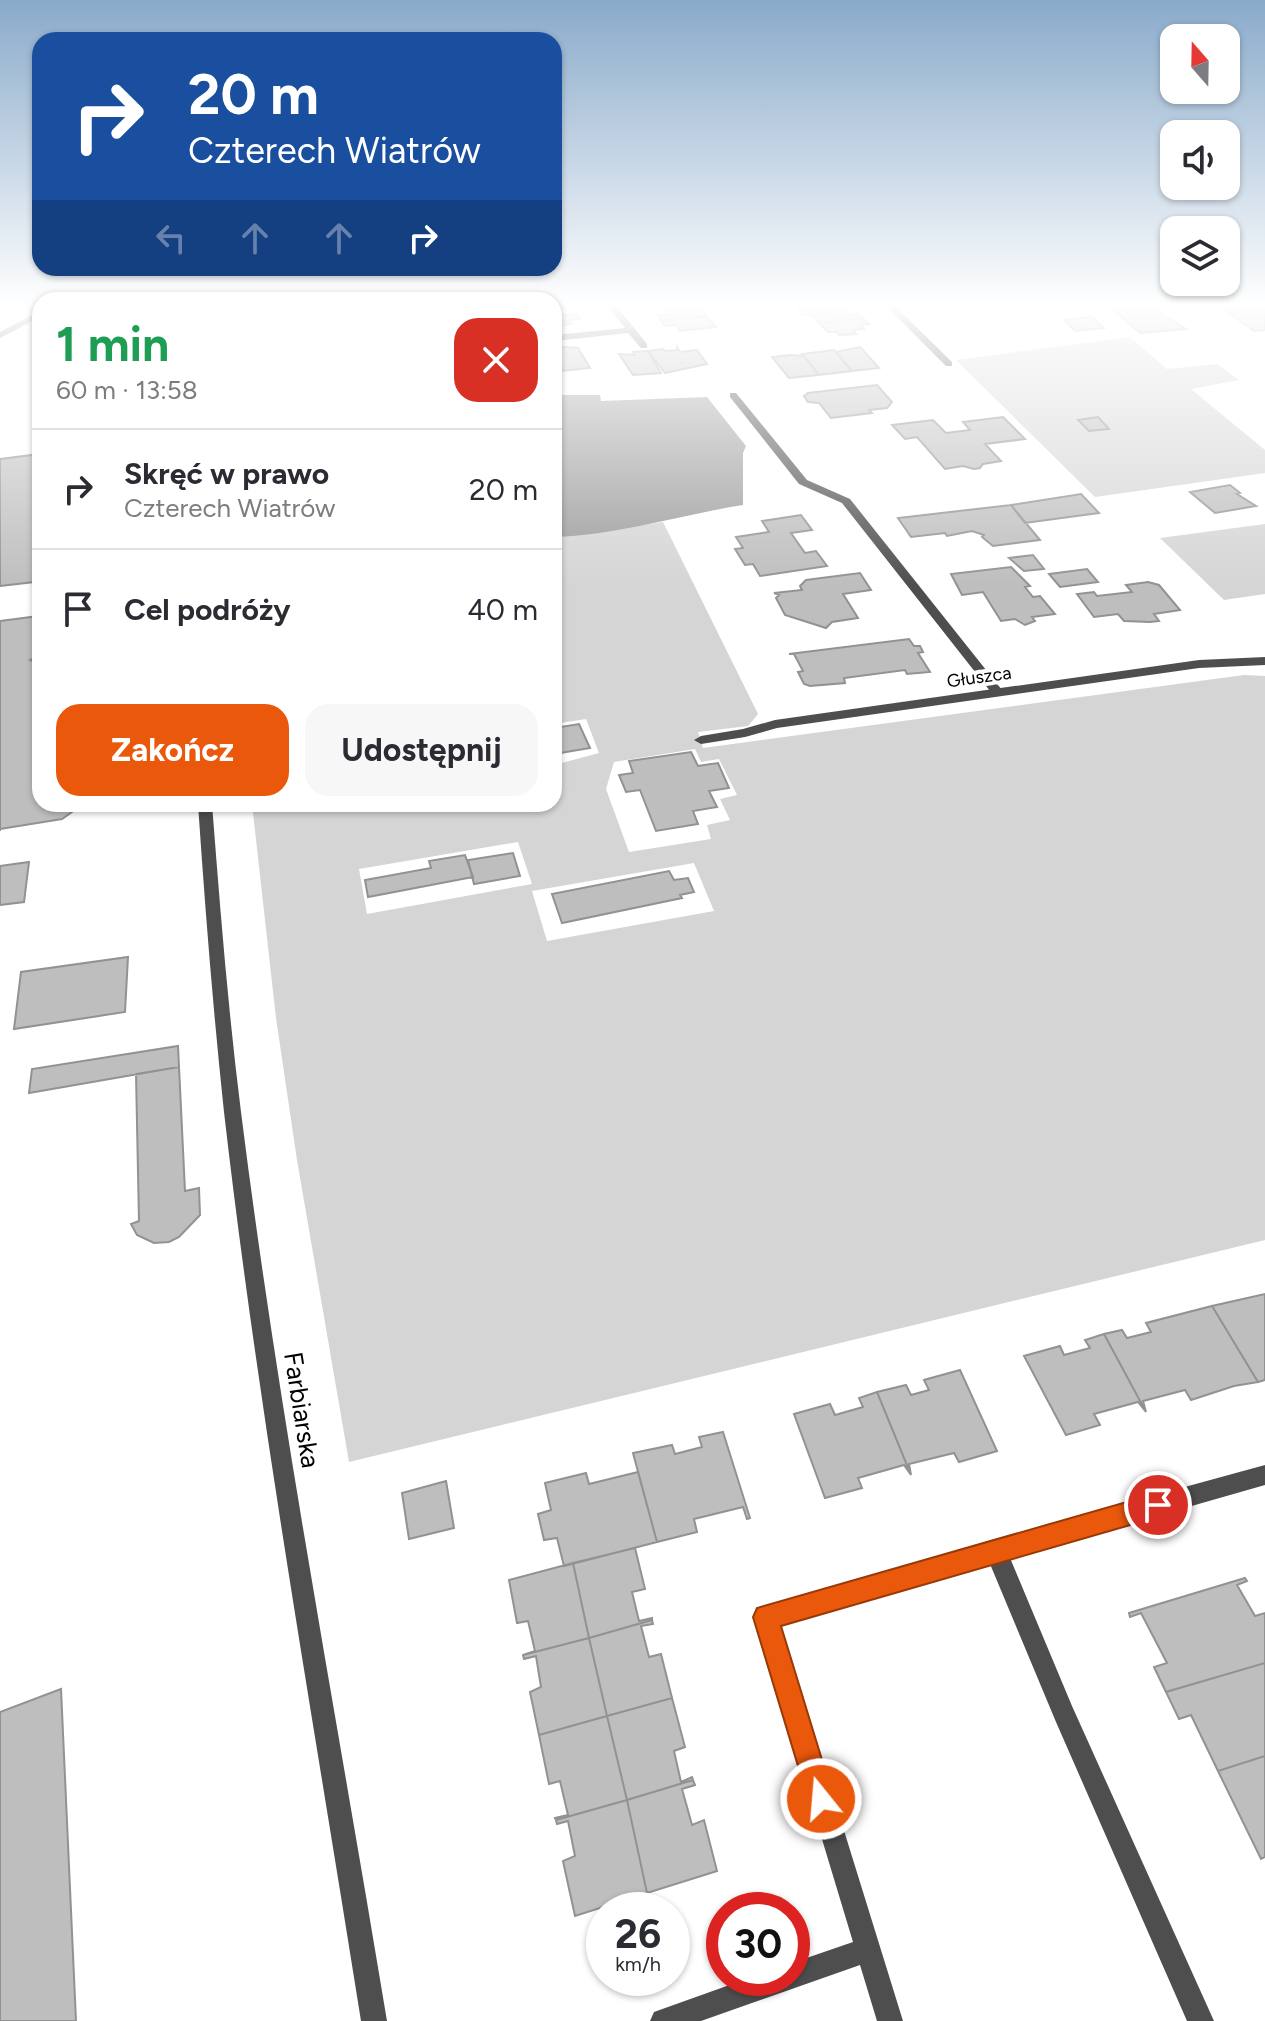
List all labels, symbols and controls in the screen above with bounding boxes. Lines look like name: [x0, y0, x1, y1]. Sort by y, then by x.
north arrow: [1160, 24, 1240, 104]
map controls: [1160, 24, 1240, 296]
text: 20 m: [188, 61, 319, 128]
icon: right: [56, 64, 160, 168]
button: sound: [1160, 120, 1240, 200]
text: Czterech Wiatrów: [188, 129, 481, 172]
icon: left: [149, 216, 193, 260]
icon: ahead: [233, 216, 277, 260]
icon: ahead: [317, 216, 361, 260]
icon: right: [401, 216, 445, 260]
button: layers: [1160, 216, 1240, 296]
text: 1 min: [56, 315, 169, 373]
button: close: [454, 318, 538, 402]
text: 60 m · 13:58: [56, 374, 198, 406]
text: Skręć w prawo: [124, 455, 329, 492]
icon: right: [56, 467, 100, 511]
text: 20 m: [469, 471, 538, 508]
text: Czterech Wiatrów: [124, 492, 335, 524]
icon: arrive: [56, 587, 100, 631]
text: Cel podróży: [124, 591, 291, 628]
text: 40 m: [467, 591, 538, 628]
street label: Głuszca: [945, 662, 1013, 692]
button: Zakończ: [56, 704, 289, 796]
button: Udostępnij: [305, 704, 538, 796]
street label: Farbiarska: [277, 1350, 327, 1470]
pin: [1124, 1471, 1192, 1539]
icon: arrive: [1136, 1483, 1180, 1527]
position arrow: [779, 1757, 863, 1841]
speed limit sign: 30: [706, 1892, 810, 1996]
text: 26: [615, 1910, 661, 1958]
text: km/h: [615, 1952, 661, 1976]

